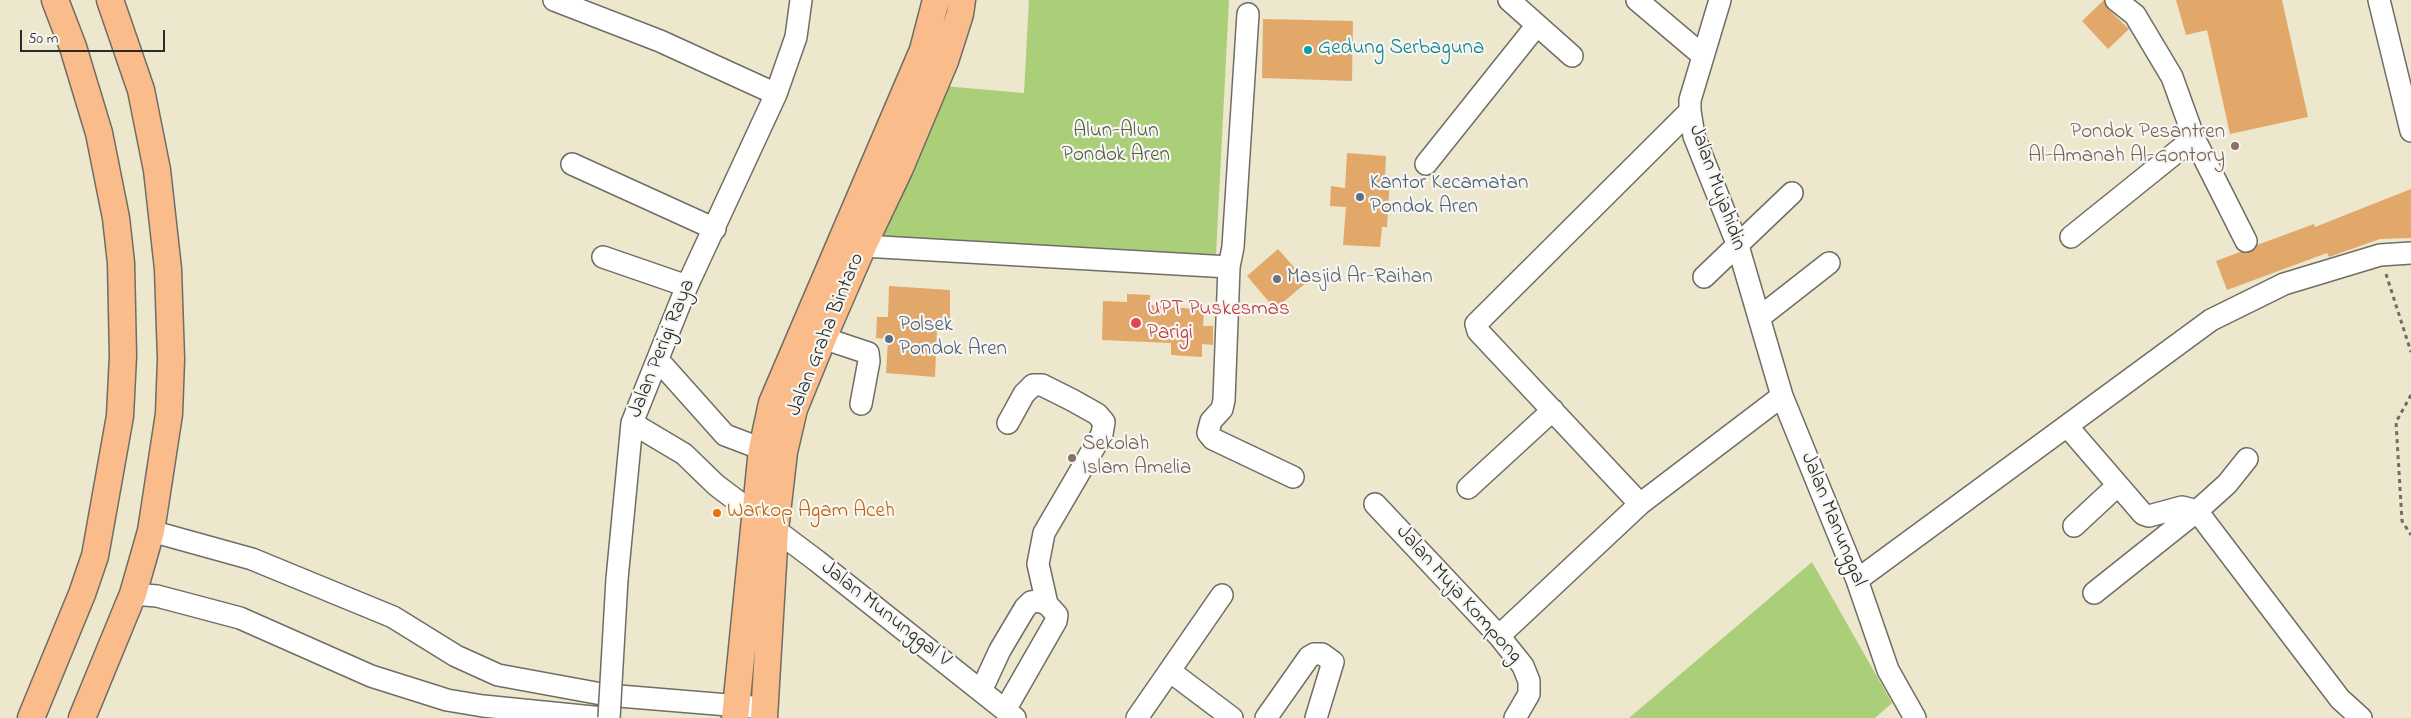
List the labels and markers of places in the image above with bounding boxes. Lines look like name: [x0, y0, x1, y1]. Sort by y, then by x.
place label: Gedung Serbaguna: [1318, 37, 1484, 63]
marker: Gedung Serbaguna: [1302, 44, 1314, 56]
place label: Pondok Pesantren Al-Amanah Al-Gontory: [2028, 121, 2225, 171]
marker: Pondok Pesantren Al-Amanah Al-Gontory: [2229, 140, 2241, 152]
place label: Kantor Kecamatan Pondok Aren: [1370, 172, 1528, 222]
marker: Kantor Kecamatan Pondok Aren: [1354, 191, 1366, 203]
place label: Masjid Ar-Raihan: [1287, 266, 1433, 292]
marker: Masjid Ar-Raihan: [1271, 273, 1283, 285]
place label: UPT Puskesmas Parigi: [1147, 298, 1290, 348]
place label: Polsek Pondok Aren: [899, 314, 1007, 364]
marker: UPT Puskesmas Parigi: [1129, 316, 1143, 330]
marker: Polsek Pondok Aren: [883, 333, 895, 345]
place label: Sekolah Islam Amelia: [1082, 433, 1191, 483]
marker: Sekolah Islam Amelia: [1066, 452, 1078, 464]
place label: Warkop Agam Aceh: [727, 500, 895, 526]
marker: Warkop Agam Aceh: [711, 507, 723, 519]

